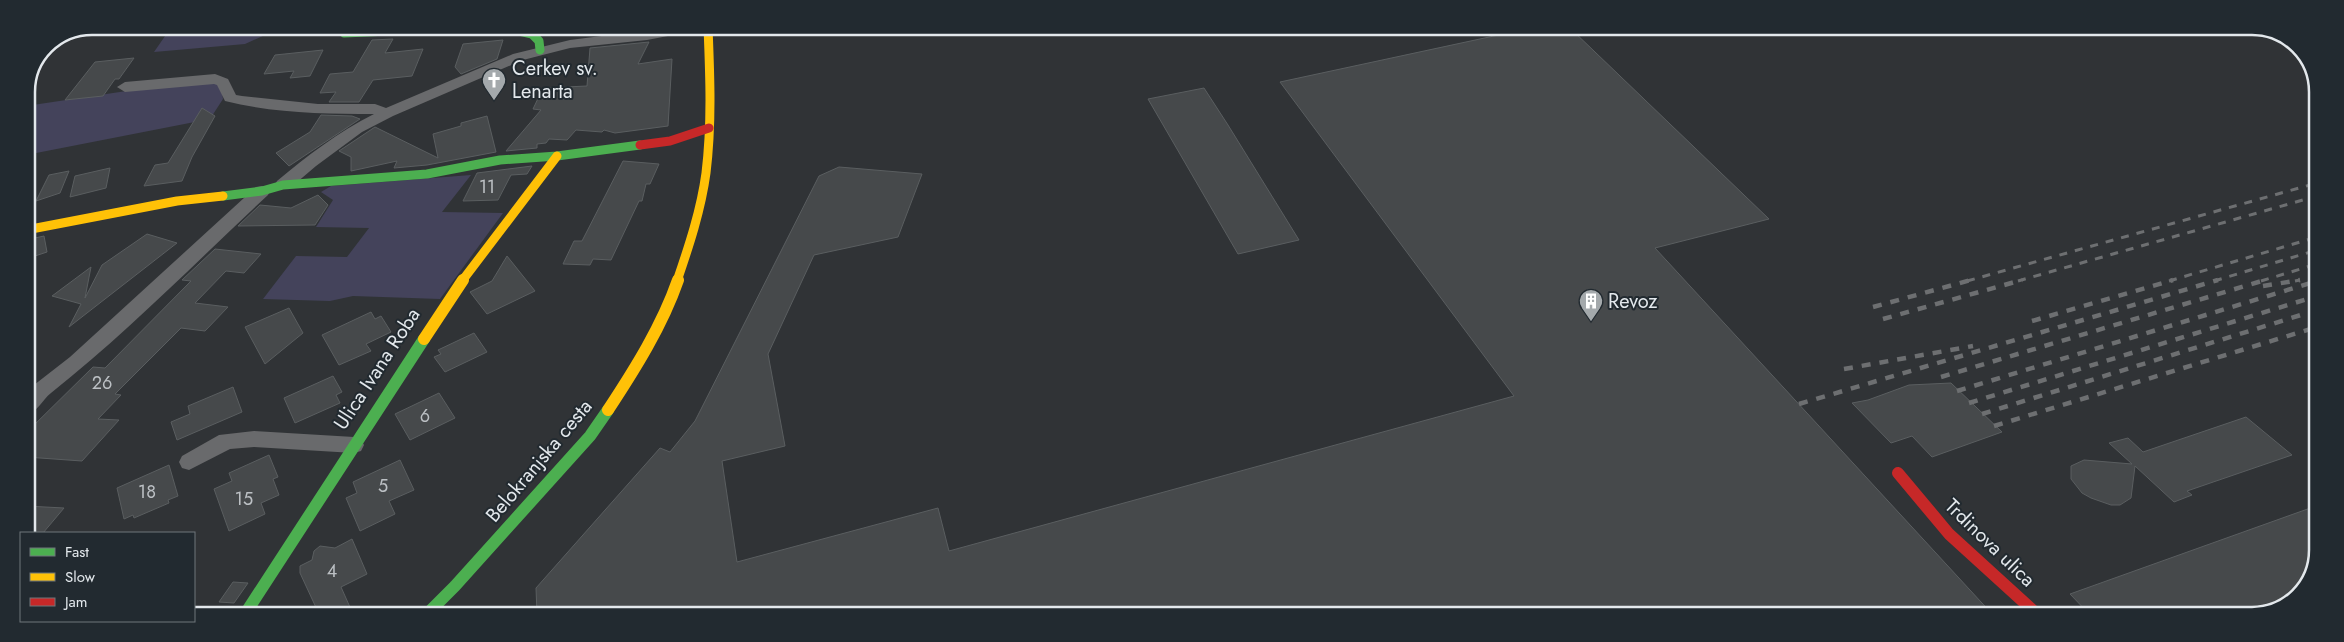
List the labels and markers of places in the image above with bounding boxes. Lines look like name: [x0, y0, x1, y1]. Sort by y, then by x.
place label: Cerkev sv. Lenarta: [512, 54, 598, 106]
church icon: Cerkev sv. Lenarta: [481, 67, 507, 101]
place label: Revoz: [1608, 287, 1658, 316]
building icon: Revoz: [1578, 288, 1604, 322]

